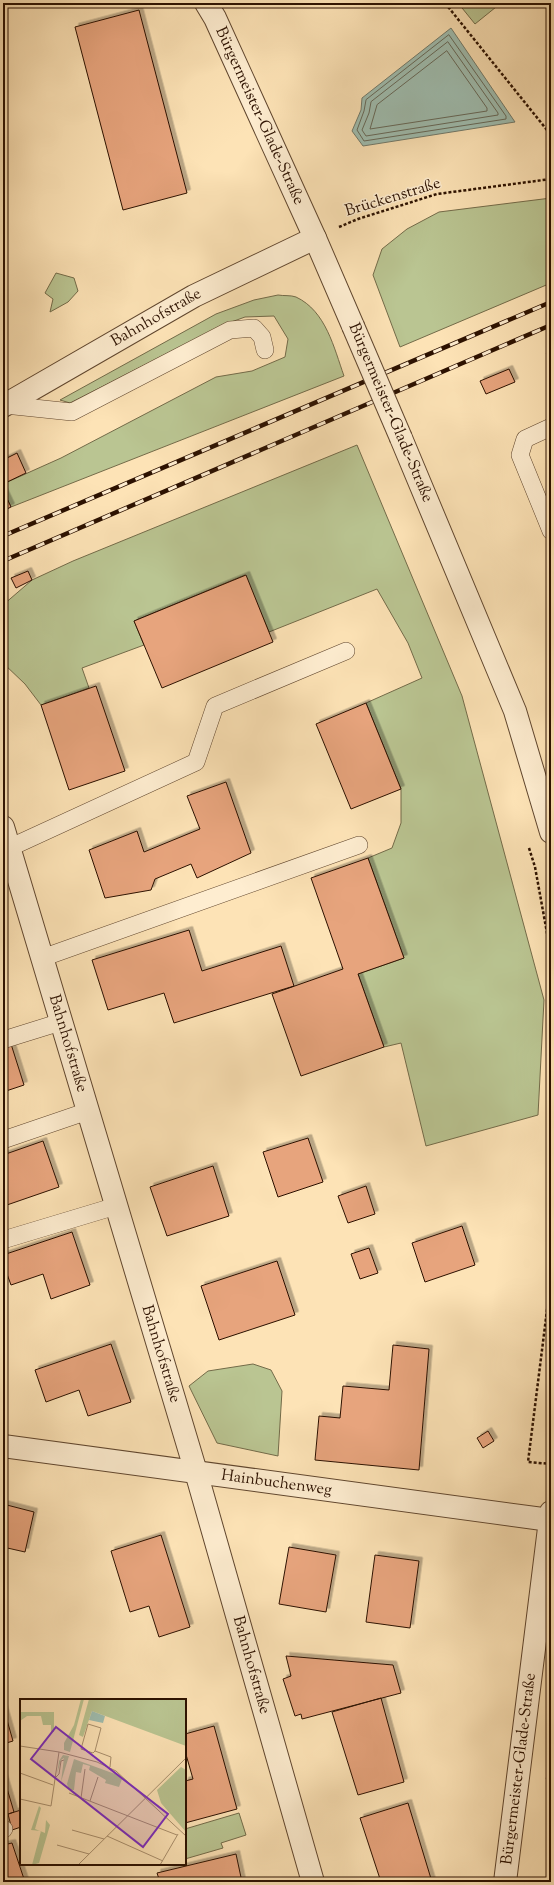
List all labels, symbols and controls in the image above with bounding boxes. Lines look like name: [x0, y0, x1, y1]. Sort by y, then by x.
street label: Bürgermeister-Glade-Straße: [209, 23, 310, 209]
street label: Brückenstraße: [342, 173, 444, 223]
street label: Bahnhofstraße: [107, 283, 205, 353]
street label: Bürgermeister-Glade-Straße: [342, 320, 438, 506]
street label: Bahnhofstraße: [42, 992, 93, 1095]
street label: Bahnhofstraße: [135, 1302, 186, 1406]
street label: Hainbuchenweg: [220, 1464, 333, 1502]
street label: Bahnhofstraße: [226, 1613, 276, 1717]
street label: Bürgermeister-Glade-Straße: [496, 1672, 542, 1866]
inset map: [20, 1699, 186, 1865]

